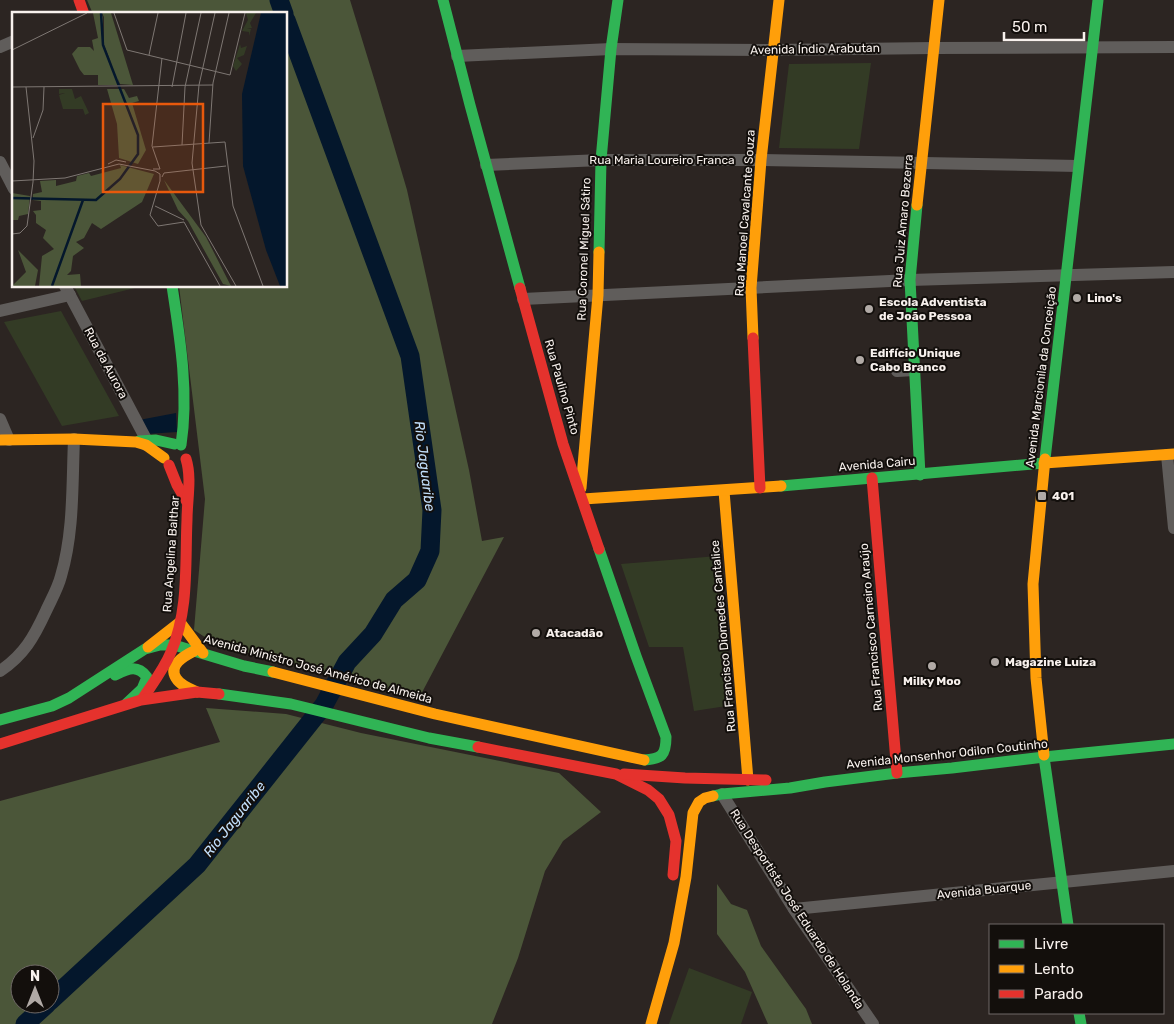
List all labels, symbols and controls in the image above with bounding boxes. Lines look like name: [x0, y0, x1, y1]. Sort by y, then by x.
scale bar: [1004, 10, 1084, 42]
inset map: [12, 12, 288, 288]
text: 50 m: [1012, 18, 1047, 36]
street label: Avenida Índio Arabutan: [750, 41, 880, 57]
street label: Rua Manoel Cavalcante Souza: [732, 129, 758, 297]
street label: Rua Maria Loureiro Franca: [589, 153, 735, 167]
street label: Rua Juiz Amaro Bezerra: [890, 154, 916, 288]
street label: Rua Coronel Miguel Sátiro: [575, 177, 593, 321]
street label: Avenida Marcionila da Conceição: [1023, 285, 1059, 468]
place label: Lino's: [1087, 291, 1122, 305]
marker: Lino's: [1071, 292, 1083, 304]
place label: Escola Adventista de João Pessoa: [879, 295, 987, 323]
marker: Escola Adventista de João Pessoa: [863, 303, 875, 315]
street label: Rua da Aurora: [81, 325, 131, 401]
street label: Rua Paulino Pinto: [542, 338, 582, 436]
place label: Edifício Unique Cabo Branco: [870, 346, 960, 374]
marker: Edifício Unique Cabo Branco: [854, 354, 866, 366]
water label: Rio Jaguaribe: [411, 420, 439, 512]
street label: Avenida Cairu: [838, 454, 916, 474]
place label: 401: [1052, 489, 1074, 503]
marker: 401: [1036, 490, 1048, 502]
street label: Rua Angelina Balthar: [160, 495, 182, 613]
street label: Rua Francisco Diomedes Cantalice: [708, 539, 738, 733]
street label: Rua Francisco Carneiro Araújo: [857, 542, 885, 711]
place label: Atacadão: [546, 626, 603, 640]
marker: Atacadão: [530, 627, 542, 639]
street label: Avenida Ministro José Américo de Almeida: [202, 632, 434, 706]
place label: Magazine Luiza: [1005, 655, 1096, 669]
marker: Magazine Luiza: [989, 656, 1001, 668]
marker: Milky Moo: [926, 660, 938, 672]
place label: Milky Moo: [903, 674, 961, 688]
street label: Avenida Monsenhor Odilon Coutinho: [846, 736, 1048, 772]
water label: Rio Jaguaribe: [200, 778, 269, 860]
street label: Rua Desportista José Eduardo de Holanda: [727, 807, 867, 1011]
street label: Avenida Buarque: [936, 878, 1032, 902]
legend: [989, 924, 1164, 1014]
text: Livre: [1034, 935, 1068, 953]
text: Lento: [1034, 960, 1074, 978]
north arrow: [10, 964, 60, 1014]
text: N: [30, 968, 40, 985]
text: Parado: [1034, 985, 1083, 1003]

